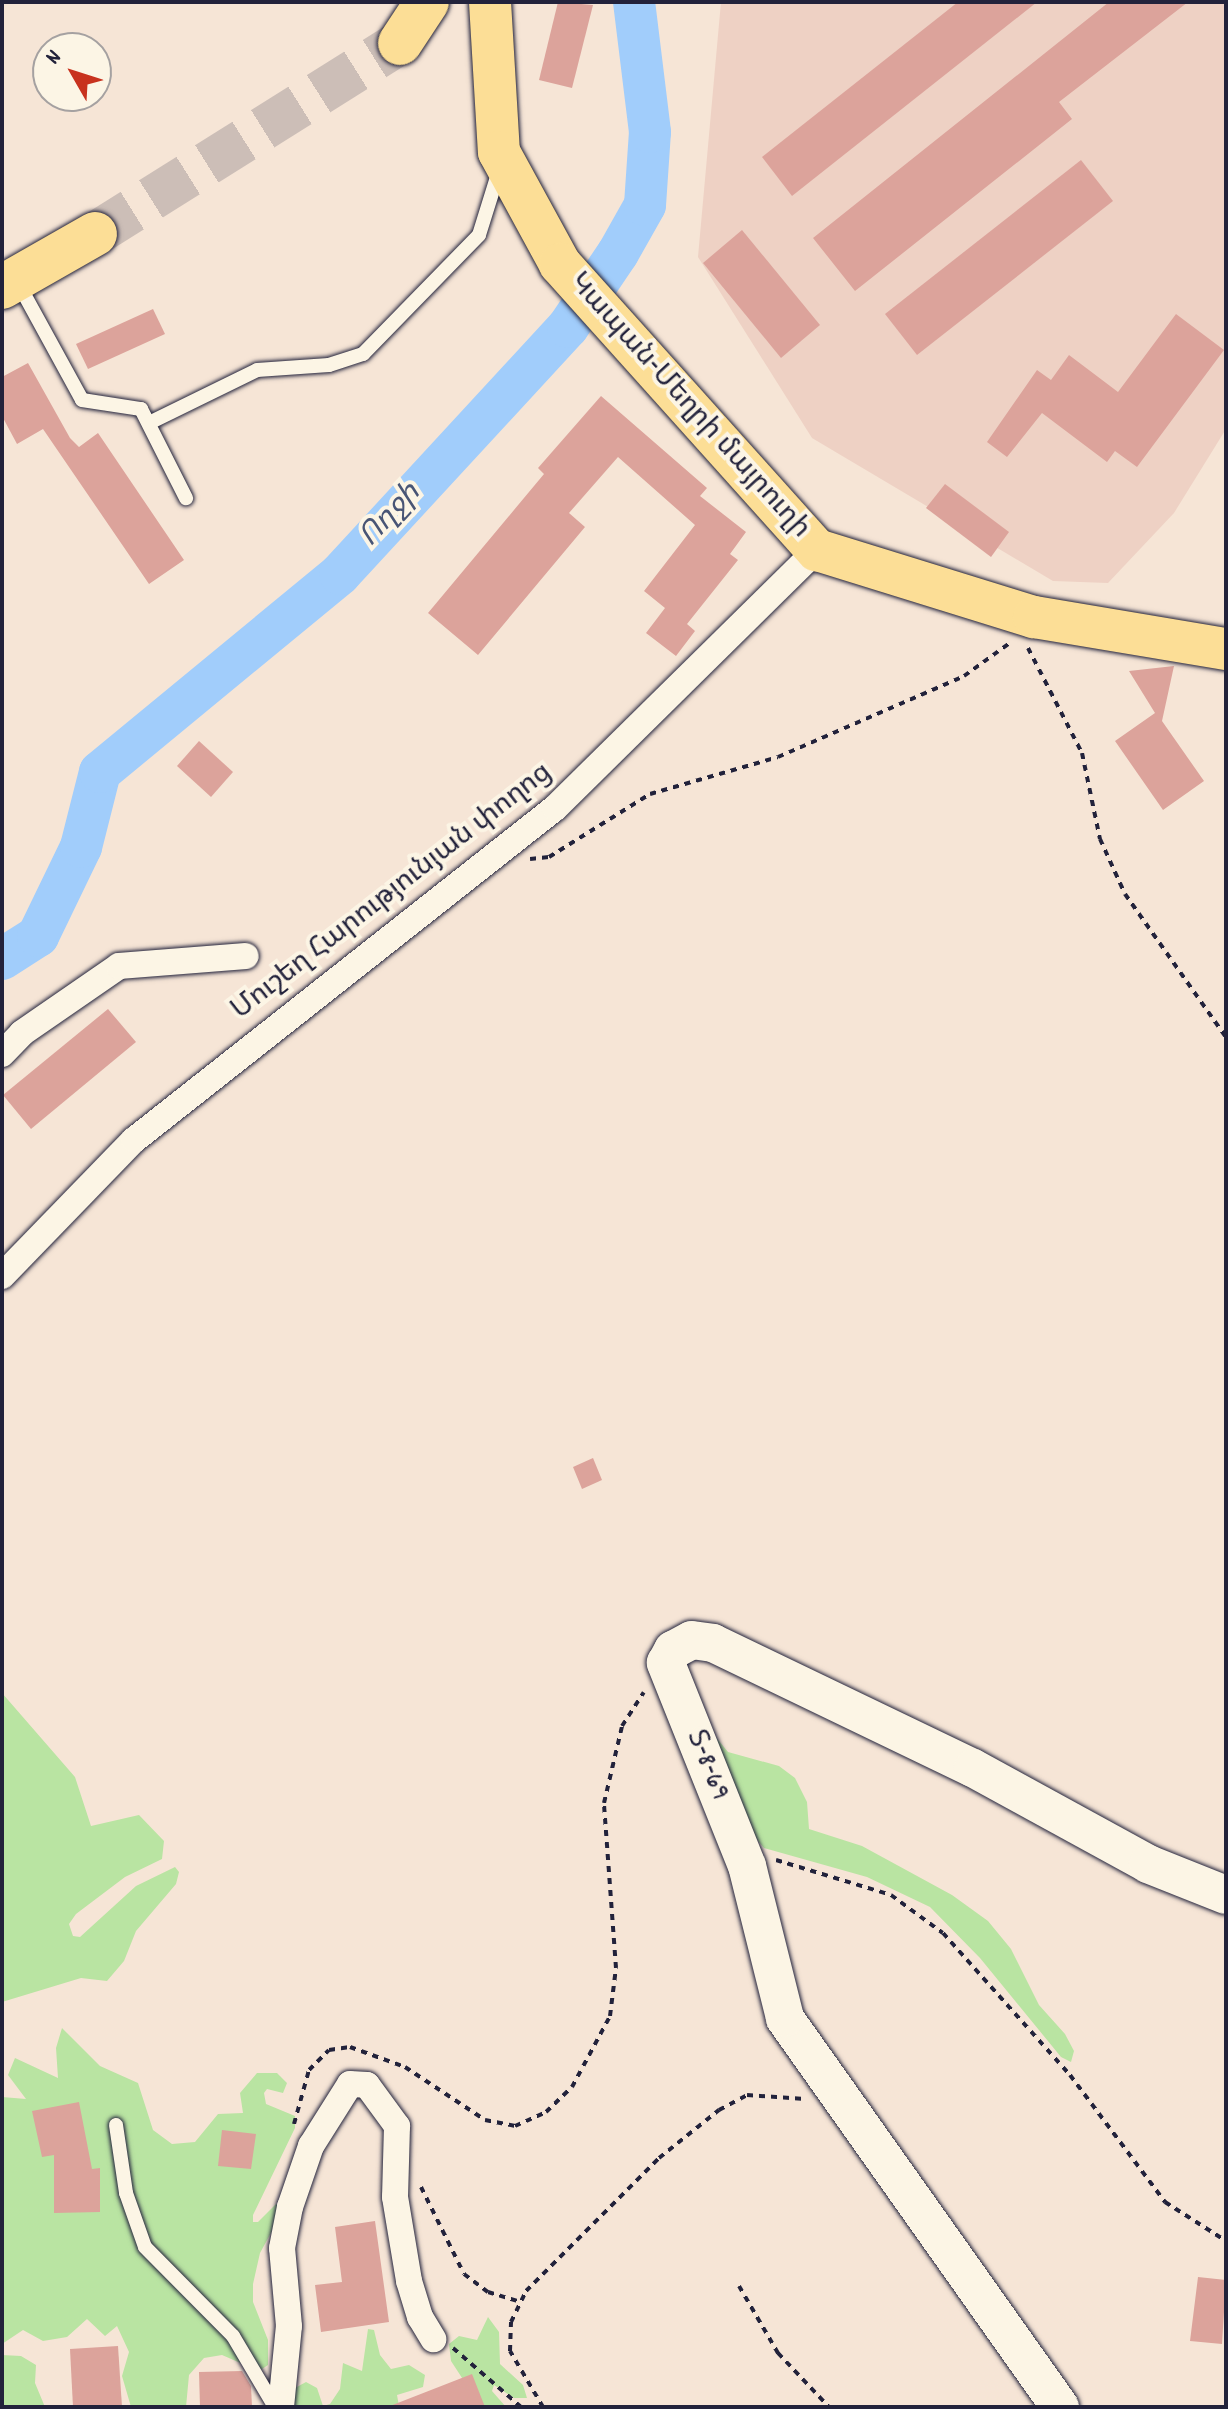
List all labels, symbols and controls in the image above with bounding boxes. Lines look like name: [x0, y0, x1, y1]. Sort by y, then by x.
north arrow: [32, 32, 112, 112]
text: N: [39, 44, 70, 72]
street label: Կապան-Մեղրի մայրուղի: [560, 268, 816, 546]
water label: Ողջի: [354, 478, 430, 556]
street label: Մուշեղ Հարությունյան փողոց: [226, 757, 560, 1029]
street label: Տ-8-69: [677, 1726, 735, 1806]

